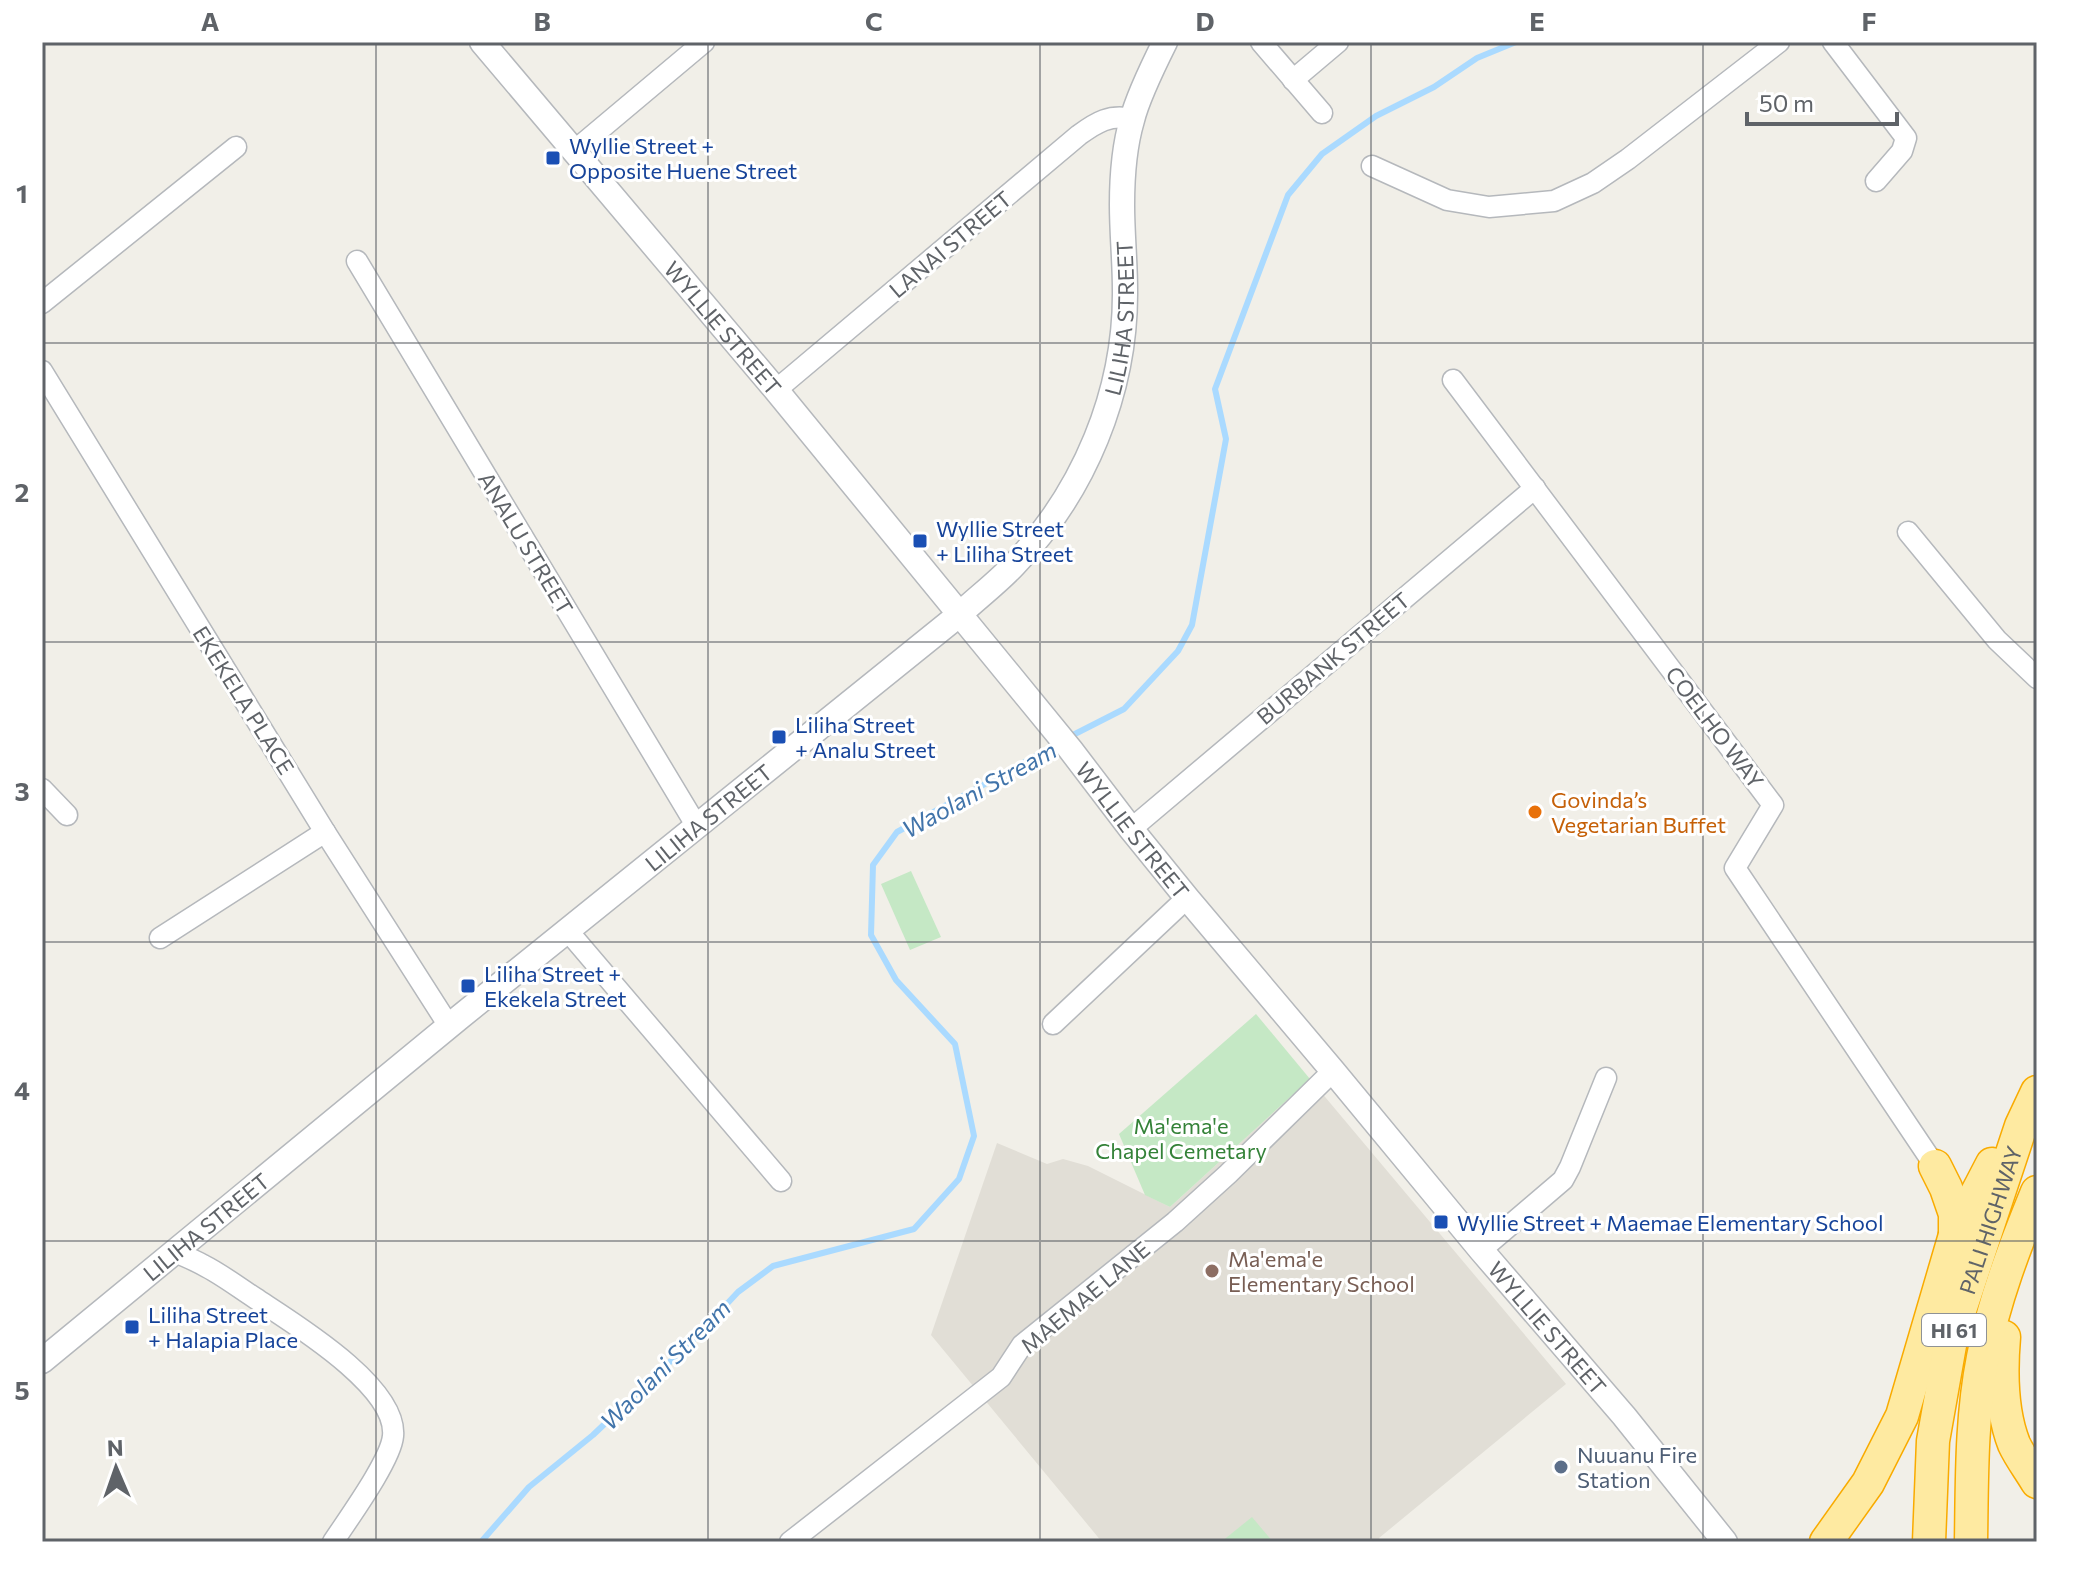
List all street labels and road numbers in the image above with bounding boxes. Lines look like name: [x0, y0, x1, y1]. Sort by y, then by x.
street label: LANAI STREET: [883, 185, 1017, 303]
street label: LILIHA STREET: [1098, 240, 1139, 398]
street label: WYLLIE STREET: [659, 255, 788, 400]
street label: ANALU STREET: [473, 467, 579, 619]
street label: BURBANK STREET: [1251, 586, 1415, 730]
street label: EKEKELA PLACE: [188, 621, 300, 779]
street label: COELHO WAY: [1660, 661, 1770, 793]
street label: WYLLIE STREET: [1071, 756, 1195, 904]
street label: LILIHA STREET: [639, 758, 777, 876]
street label: PALI HIGHWAY: [1953, 1142, 2027, 1297]
street label: LILIHA STREET: [137, 1167, 274, 1286]
street label: MAEMAE LANE: [1015, 1235, 1155, 1359]
street label: WYLLIE STREET: [1483, 1255, 1613, 1400]
road number: HI 61: [1922, 1314, 1986, 1346]

